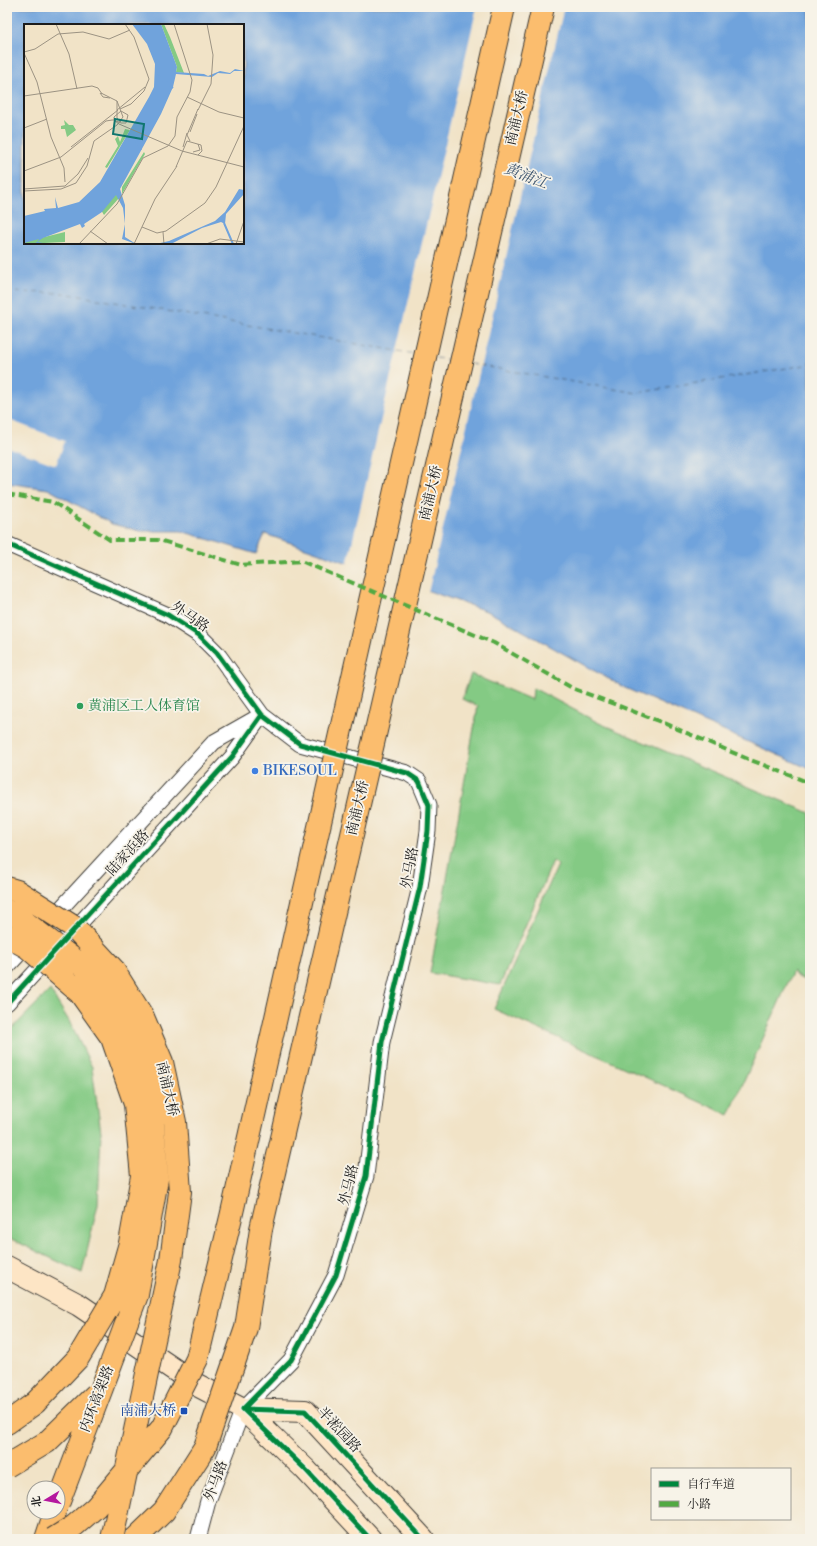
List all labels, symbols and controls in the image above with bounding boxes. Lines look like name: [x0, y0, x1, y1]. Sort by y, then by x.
inset map: [24, 24, 244, 244]
street label: 南浦大桥: [502, 89, 532, 147]
water label: 黄浦江: [502, 159, 552, 194]
street label: 南浦大桥: [416, 464, 446, 522]
street label: 外马路: [168, 598, 212, 636]
place label: 黄浦区工人体育馆: [88, 697, 200, 715]
marker: 黄浦区工人体育馆: [75, 701, 85, 711]
place label: BIKESOUL: [262, 762, 337, 780]
marker: BIKESOUL: [250, 766, 260, 776]
street label: 南浦大桥: [343, 779, 373, 837]
street label: 陆家浜路: [103, 826, 153, 880]
street label: 外马路: [397, 846, 423, 890]
street label: 南浦大桥: [152, 1060, 182, 1118]
street label: 外马路: [335, 1162, 363, 1208]
street label: 内环高架路: [76, 1363, 118, 1435]
place label: 南浦大桥: [120, 1402, 176, 1420]
street label: 半淞园路: [313, 1403, 365, 1457]
marker: 南浦大桥: [179, 1406, 189, 1416]
street label: 外马路: [200, 1458, 232, 1504]
legend: [651, 1468, 791, 1520]
text: 自行车道: [687, 1477, 735, 1492]
north arrow: [26, 1480, 66, 1520]
text: 北: [29, 1495, 45, 1508]
text: 小路: [687, 1497, 711, 1512]

